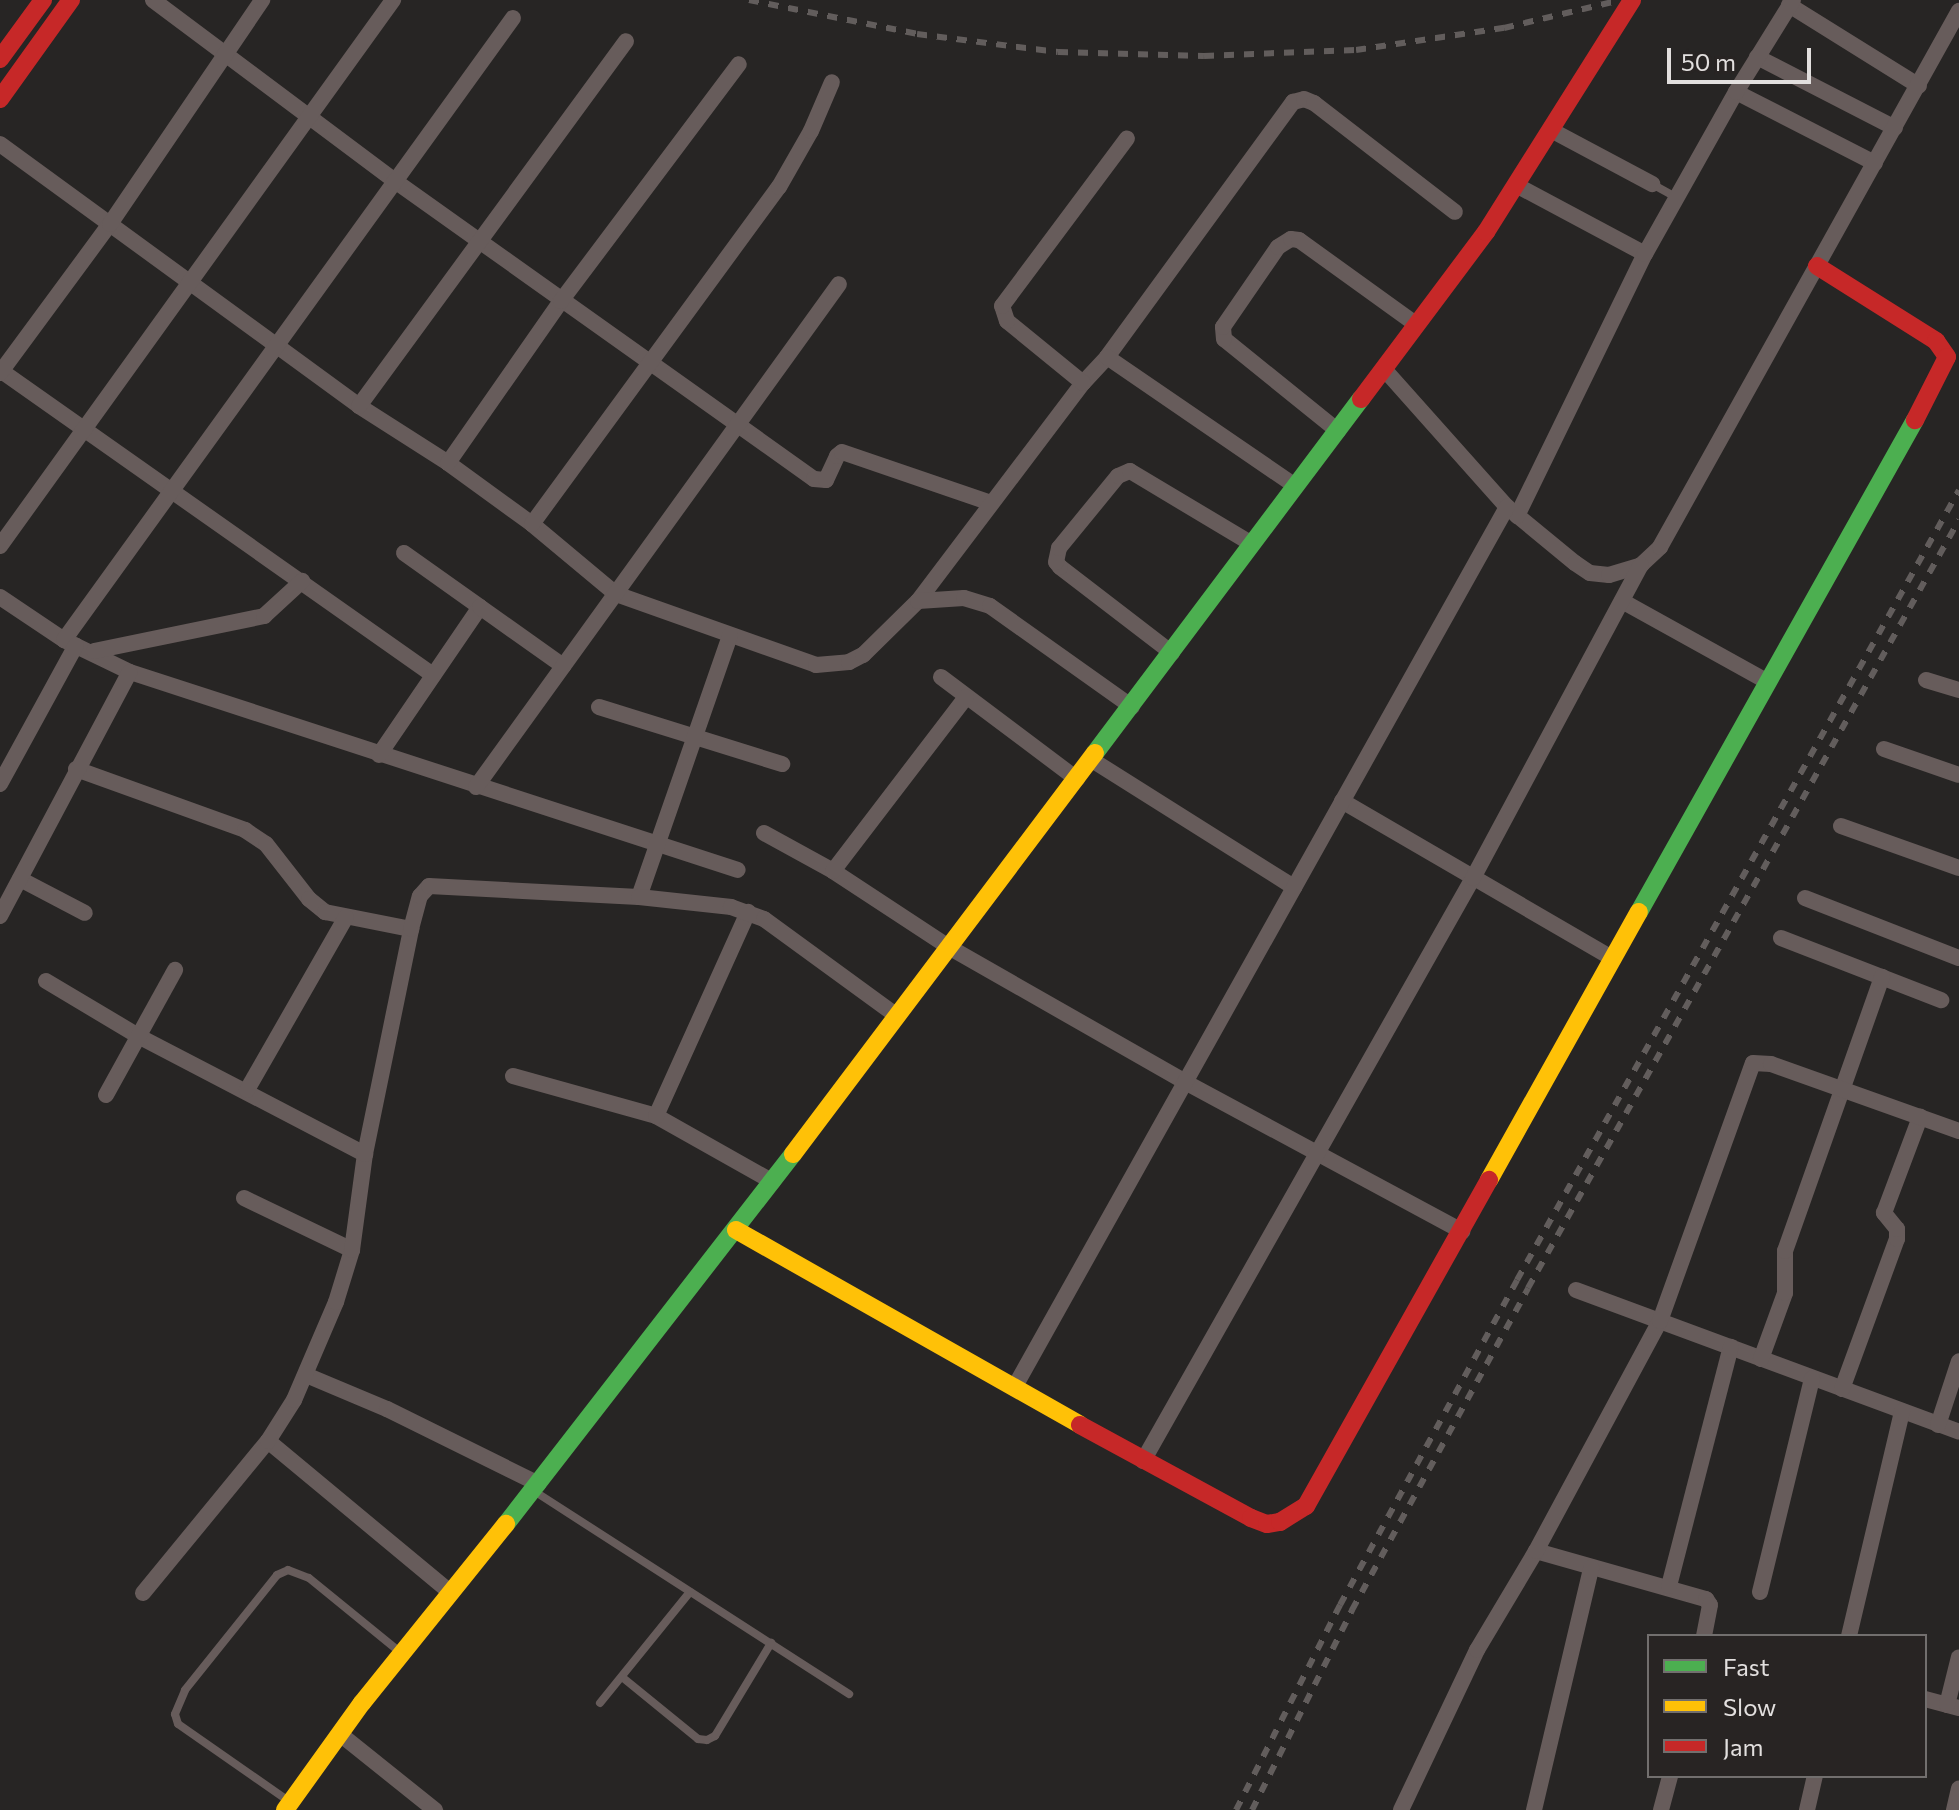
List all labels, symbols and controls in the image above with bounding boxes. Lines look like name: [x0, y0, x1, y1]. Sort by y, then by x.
scale bar: [1671, 32, 1815, 82]
text: 50 m: [1681, 47, 1736, 76]
legend: [1647, 1634, 1927, 1778]
text: Fast: [1723, 1652, 1770, 1681]
text: Slow: [1723, 1692, 1776, 1721]
text: Jam: [1723, 1732, 1763, 1761]

